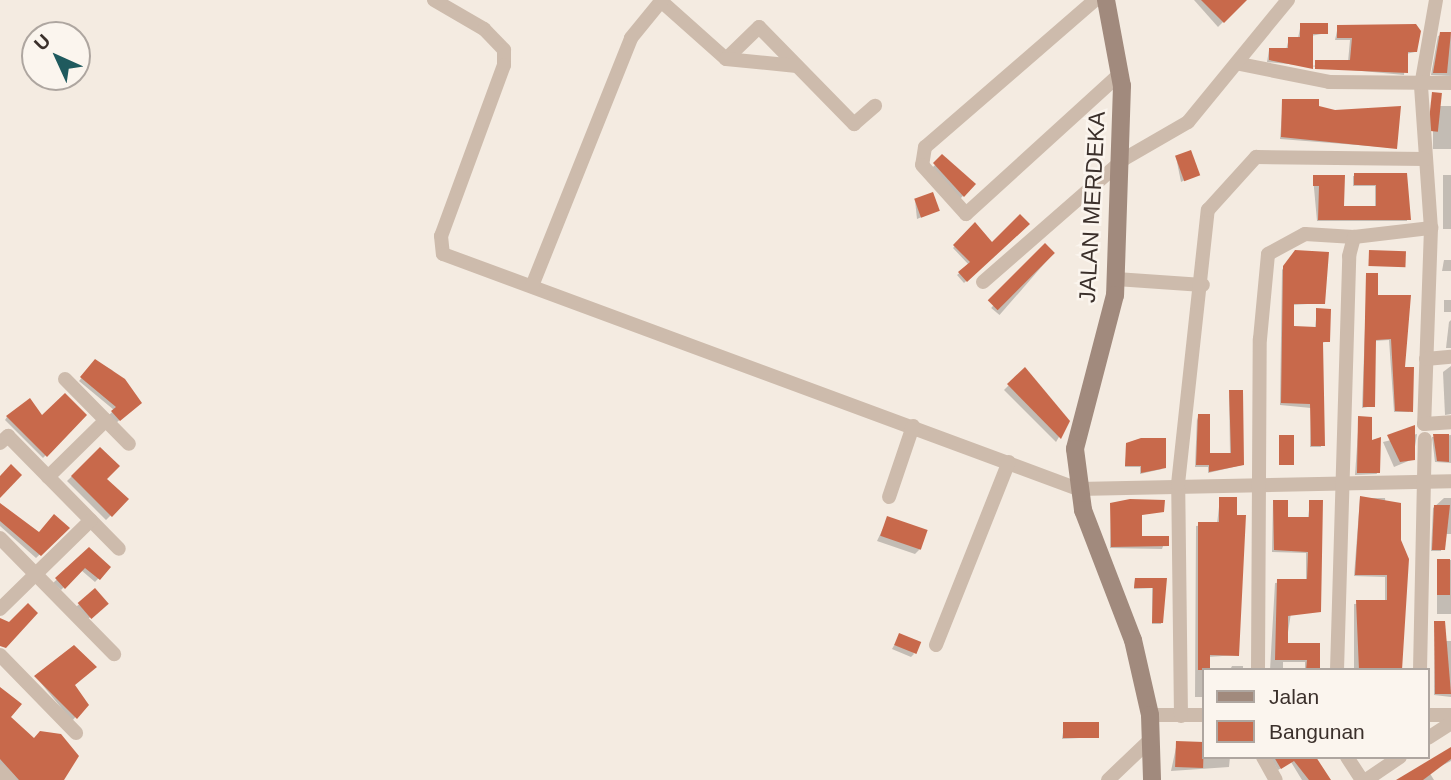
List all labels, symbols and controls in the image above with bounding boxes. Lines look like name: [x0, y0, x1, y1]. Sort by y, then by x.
north arrow: [21, 21, 91, 91]
text: U: [30, 30, 54, 54]
street label: JALAN MERDEKA: [1073, 111, 1111, 303]
legend: [1202, 668, 1430, 759]
text: Jalan: [1269, 685, 1319, 708]
text: Bangunan: [1269, 720, 1365, 743]

